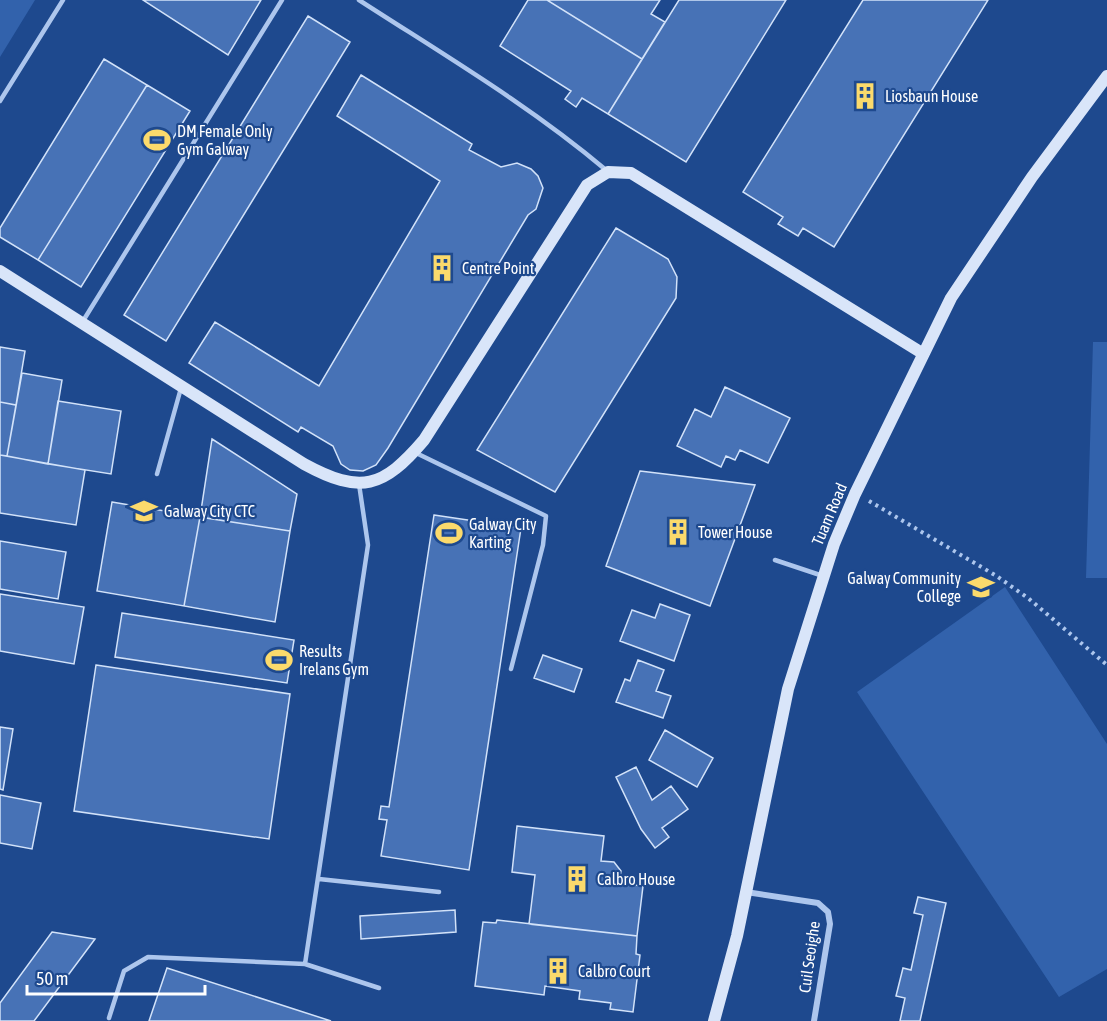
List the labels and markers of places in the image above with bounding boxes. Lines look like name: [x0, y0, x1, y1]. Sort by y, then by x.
building icon: Liosbaun House: [850, 81, 880, 111]
place label: Liosbaun House: [885, 87, 978, 105]
place label: DM Female Only Gym Galway: [177, 122, 273, 159]
sports icon: DM Female Only Gym Galway: [142, 125, 172, 155]
building icon: Centre Point: [427, 253, 457, 283]
place label: Centre Point: [462, 259, 535, 277]
school or university icon: Galway City CTC: [129, 496, 159, 526]
place label: Galway City CTC: [164, 502, 255, 521]
place label: Galway City Karting: [469, 515, 537, 552]
building icon: Tower House: [663, 517, 693, 547]
sports icon: Galway City Karting: [434, 518, 464, 548]
place label: Tower House: [698, 523, 772, 541]
place label: Galway Community College: [847, 569, 961, 606]
school or university icon: Galway Community College: [966, 572, 996, 602]
place label: Results Irelans Gym: [299, 642, 369, 679]
sports icon: Results Irelans Gym: [264, 645, 294, 675]
building icon: Calbro House: [562, 864, 592, 894]
place label: Calbro House: [597, 870, 675, 888]
building icon: Calbro Court: [543, 956, 573, 986]
place label: Calbro Court: [578, 962, 651, 980]

